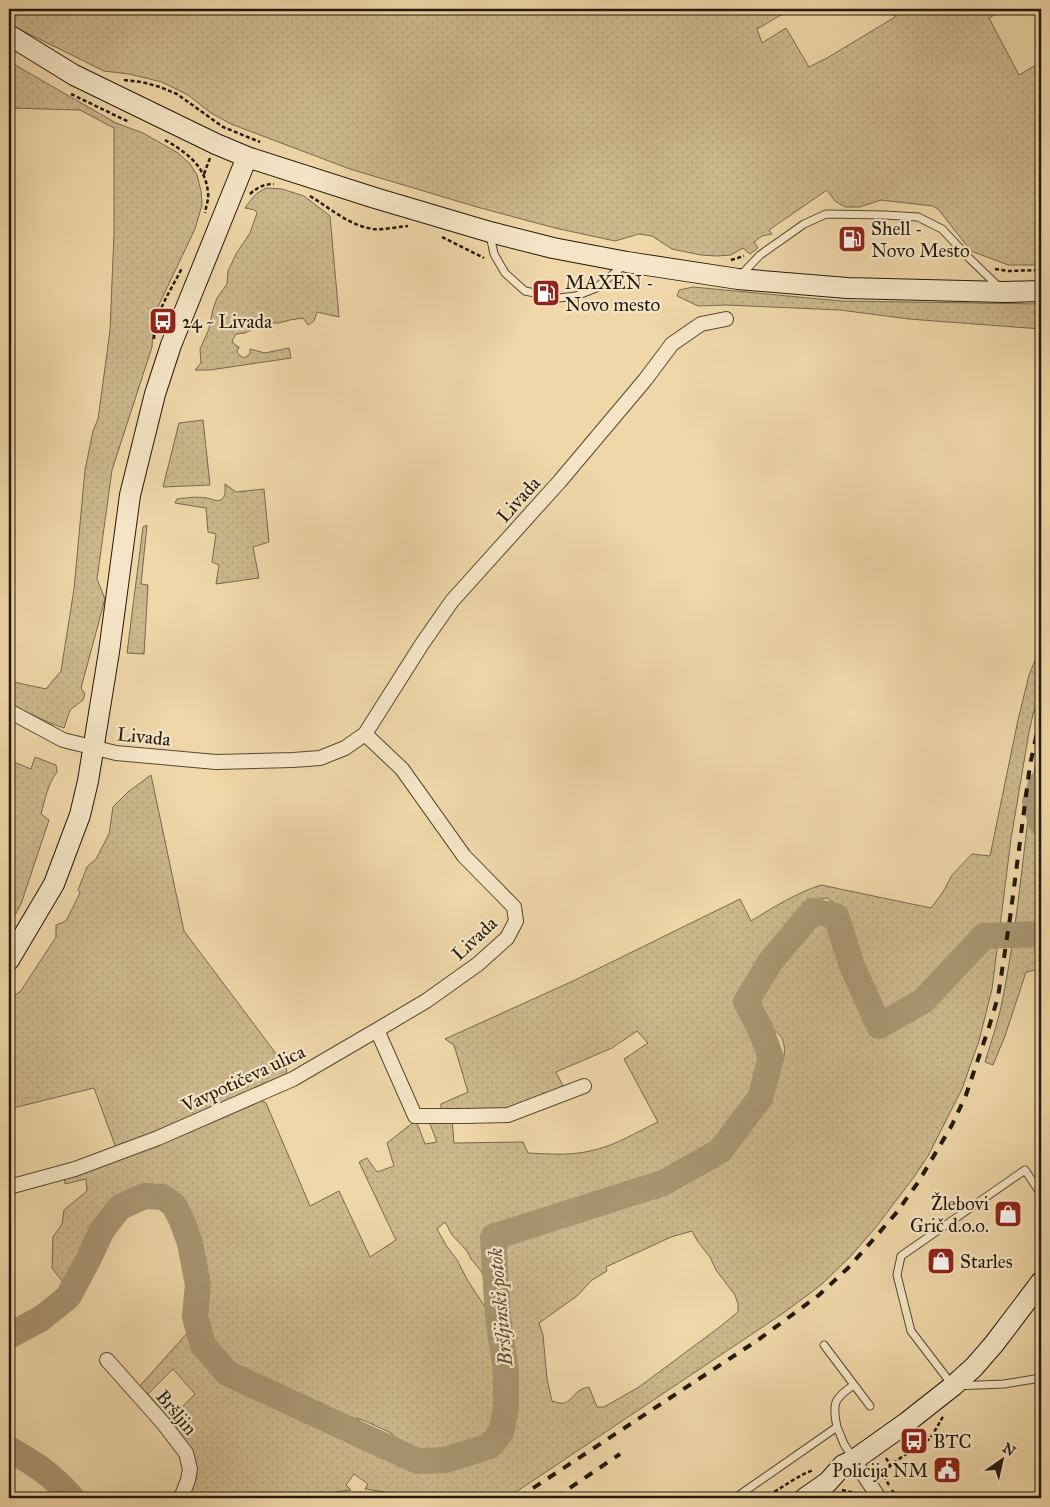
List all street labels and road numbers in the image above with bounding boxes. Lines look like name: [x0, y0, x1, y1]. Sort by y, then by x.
street label: Livada: [492, 471, 546, 527]
street label: Livada: [116, 722, 173, 751]
street label: Livada: [447, 911, 503, 965]
street label: Vavpotičeva ulica: [177, 1039, 309, 1117]
street label: Bršljin: [151, 1385, 202, 1440]

